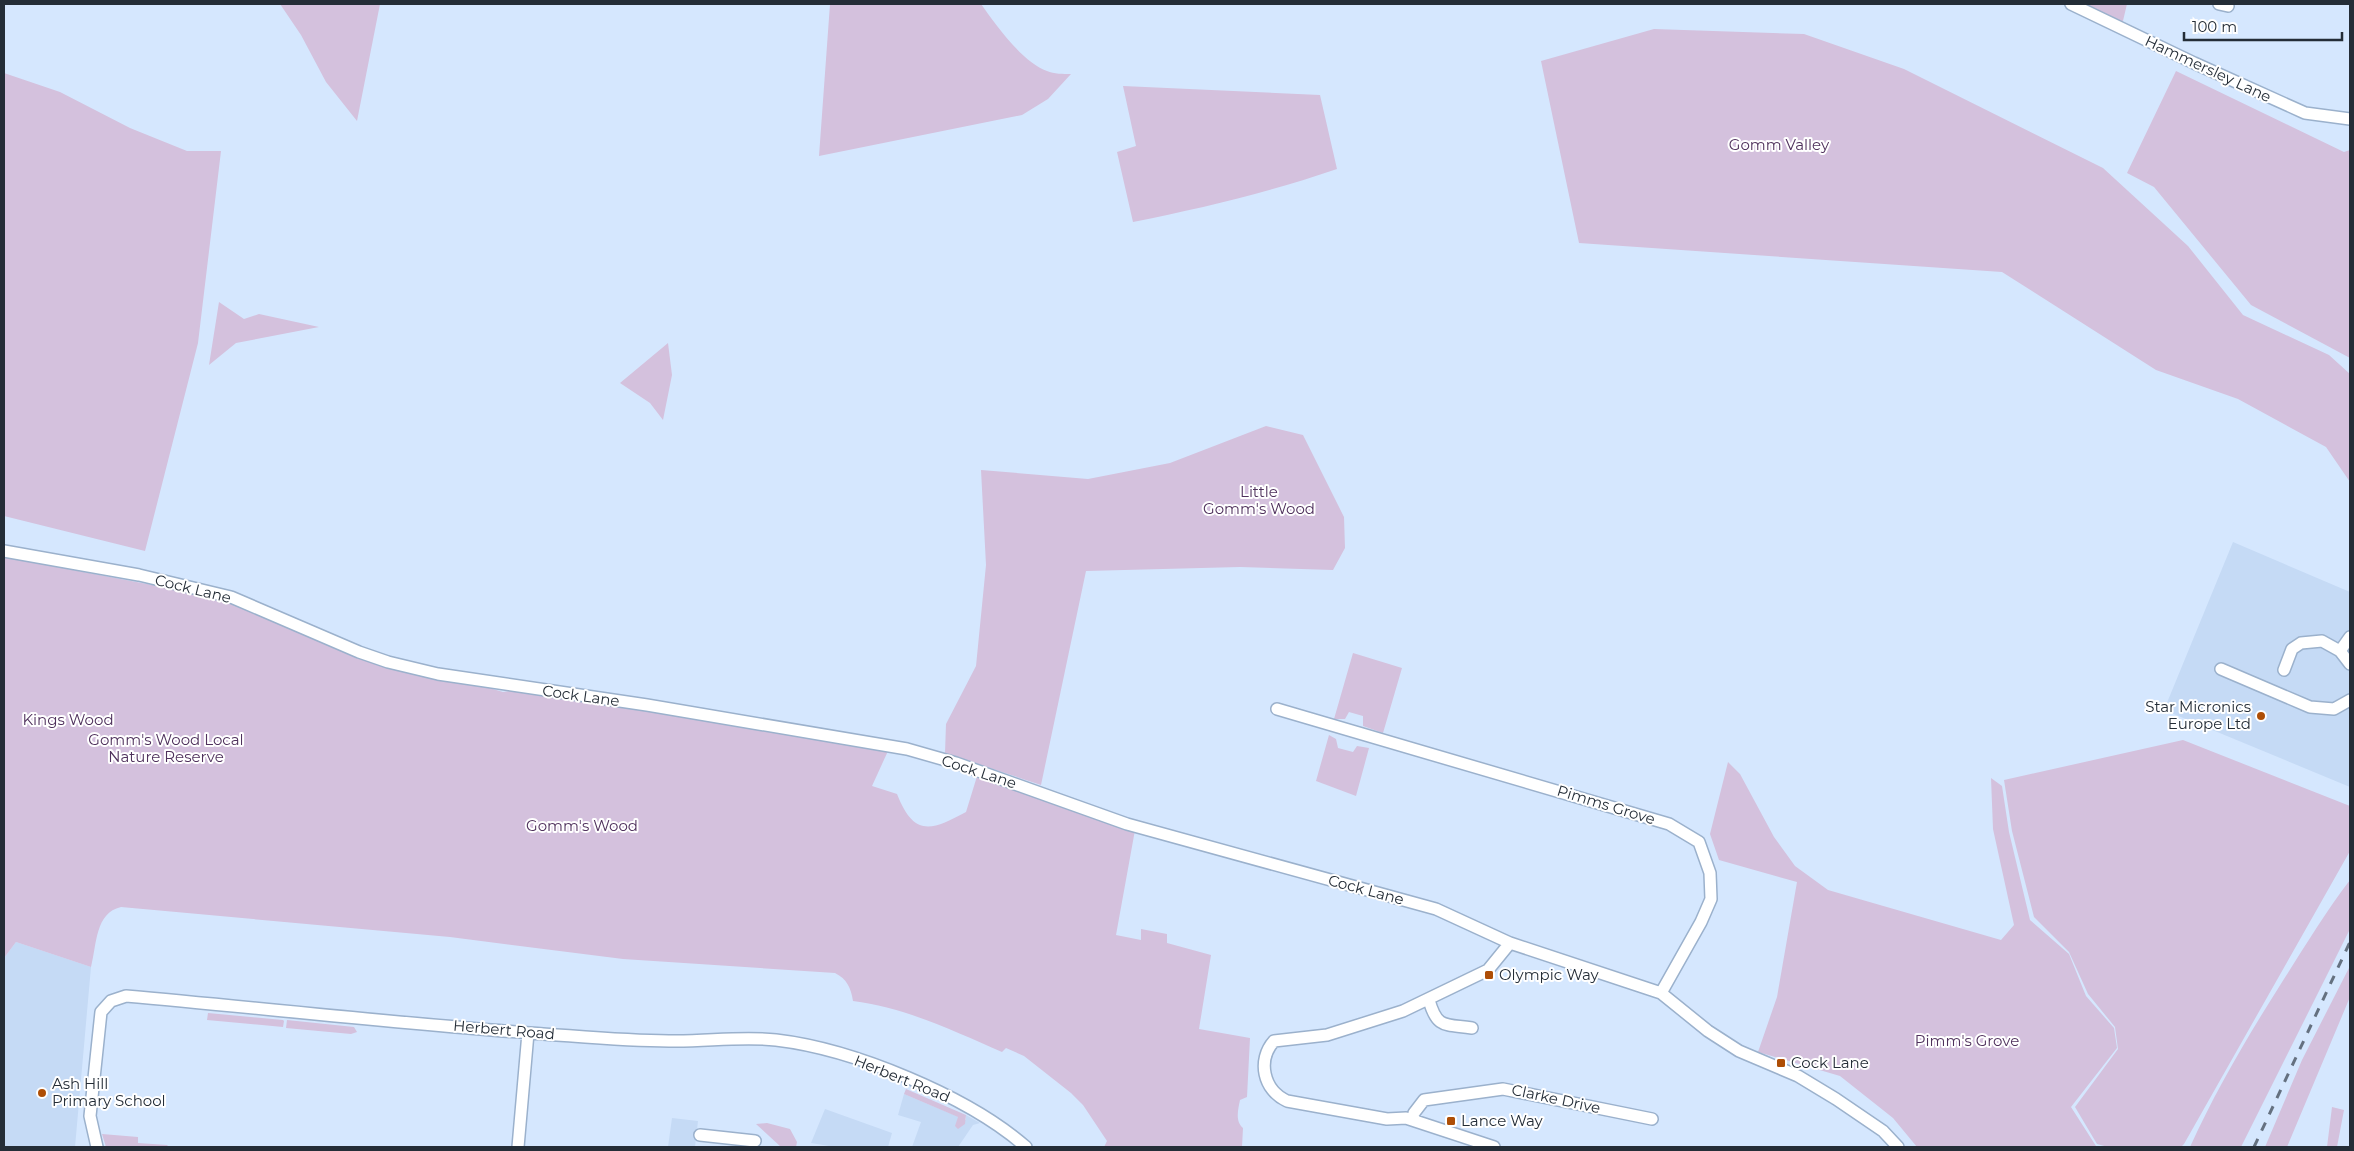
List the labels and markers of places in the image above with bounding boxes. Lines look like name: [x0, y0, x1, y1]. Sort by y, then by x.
place label: Star Micronics Europe Ltd: [2145, 697, 2251, 733]
marker: Star Micronics Europe Ltd: [2255, 710, 2267, 722]
place label: Olympic Way: [1499, 965, 1600, 984]
marker: Olympic Way: [1483, 969, 1495, 981]
place label: Cock Lane: [1791, 1053, 1869, 1072]
marker: Cock Lane: [1775, 1057, 1787, 1069]
place label: Ash Hill Primary School: [52, 1074, 166, 1110]
marker: Ash Hill Primary School: [36, 1087, 48, 1099]
place label: Lance Way: [1461, 1111, 1544, 1130]
marker: Lance Way: [1445, 1115, 1457, 1127]

